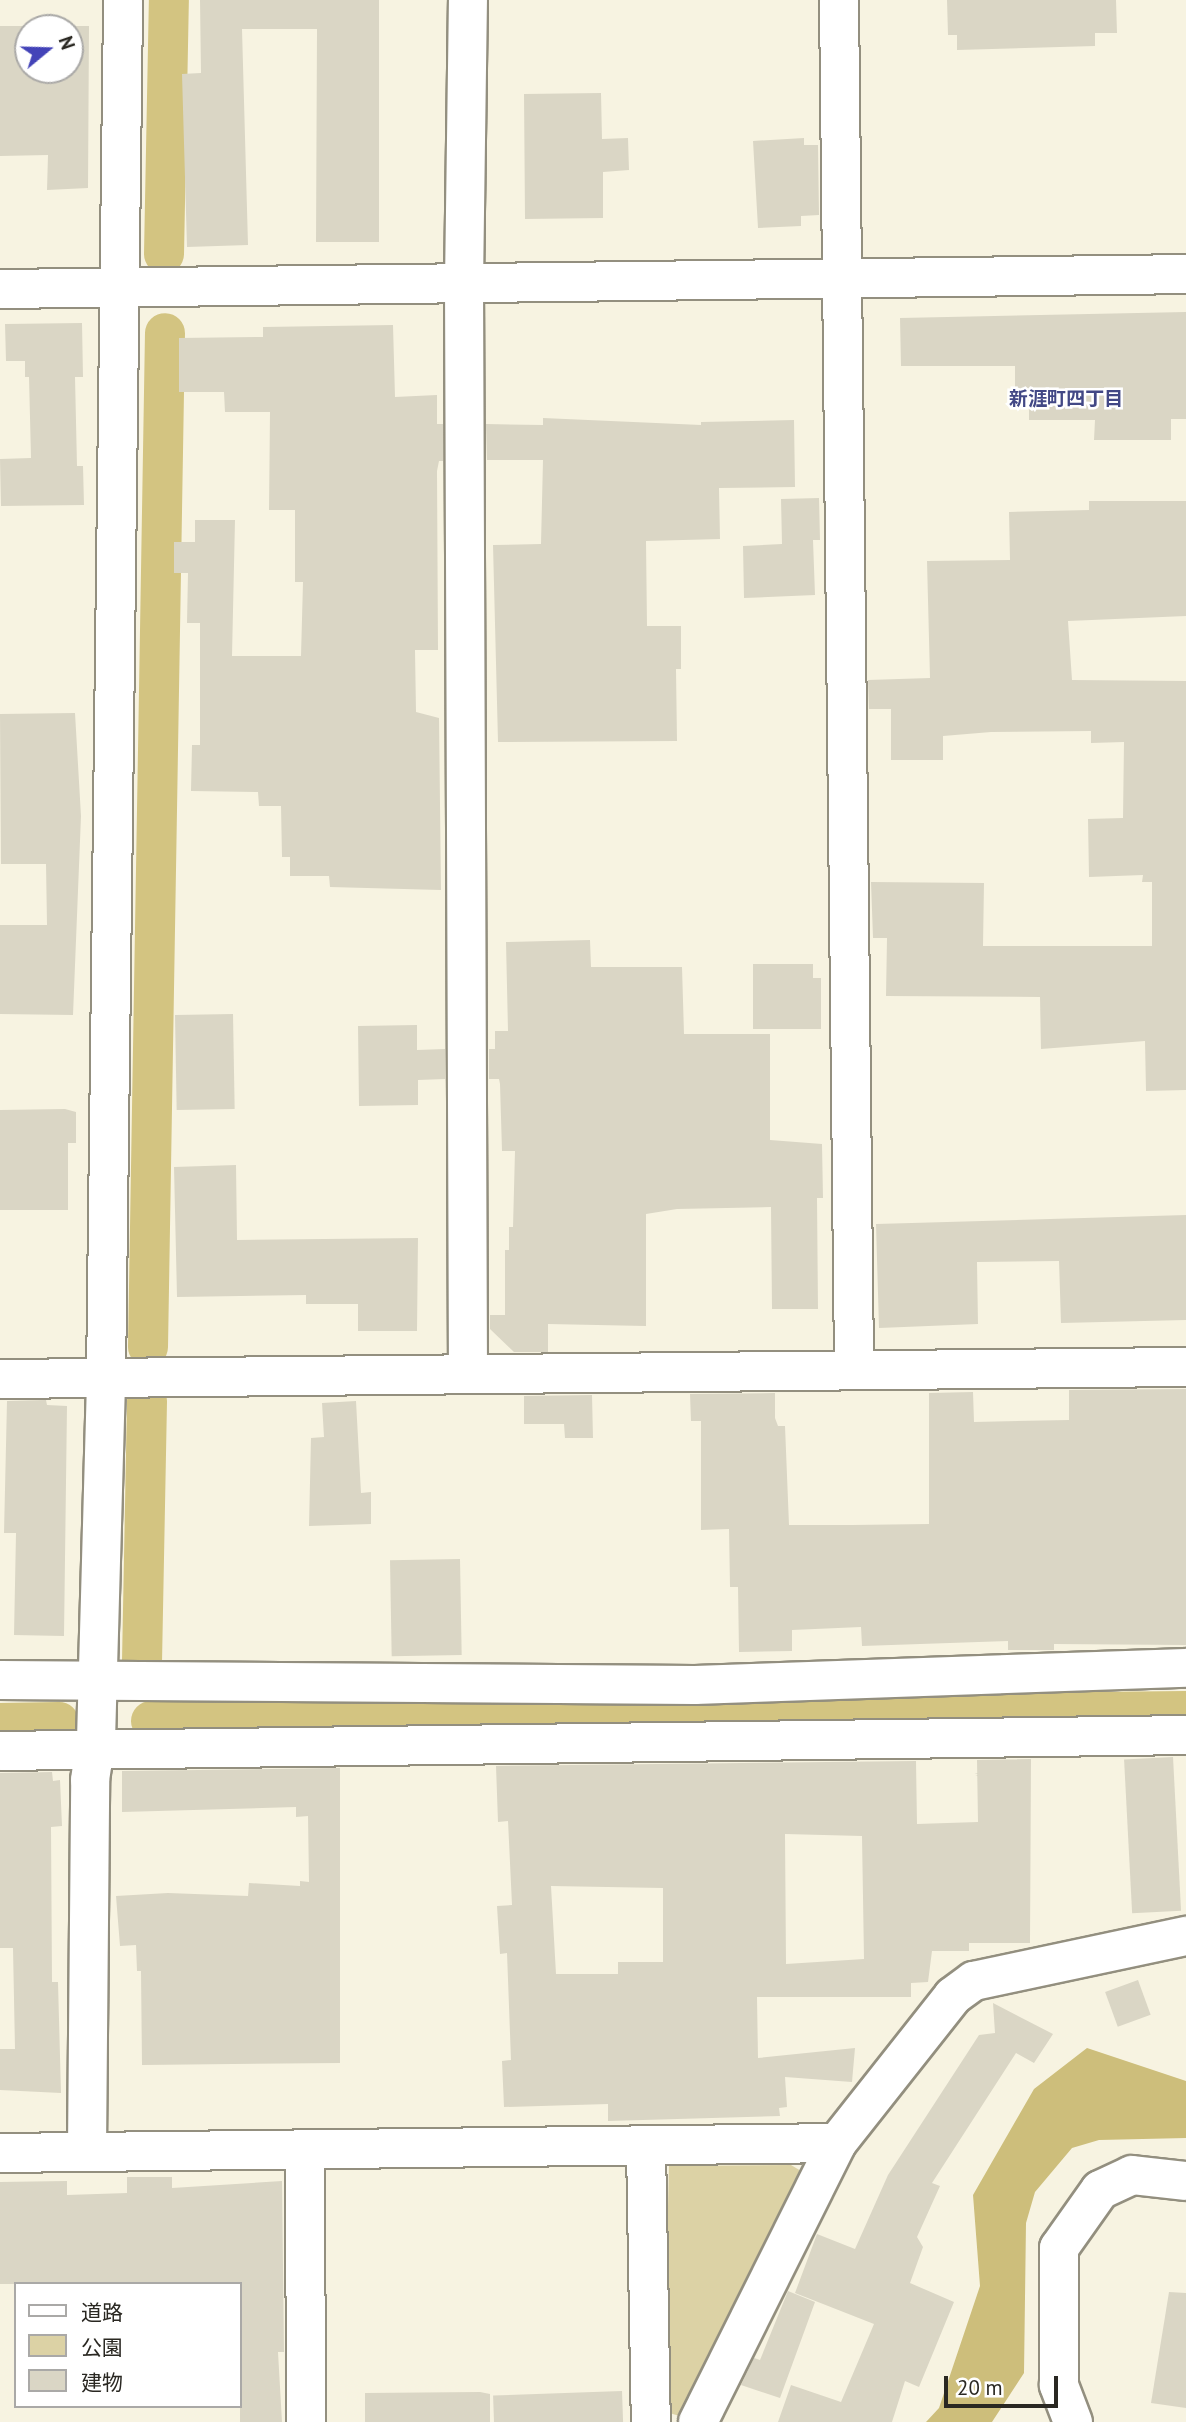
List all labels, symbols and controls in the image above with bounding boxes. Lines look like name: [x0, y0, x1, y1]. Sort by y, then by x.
north arrow: [14, 14, 84, 84]
text: N: [54, 33, 80, 53]
district label: 新涯町四丁目: [1009, 388, 1123, 410]
legend: [14, 2282, 242, 2408]
text: 道路: [81, 2299, 123, 2326]
text: 公園: [81, 2334, 123, 2361]
scale bar: [948, 2362, 1062, 2406]
text: 建物: [81, 2369, 123, 2396]
text: 20 m: [957, 2374, 1003, 2401]

